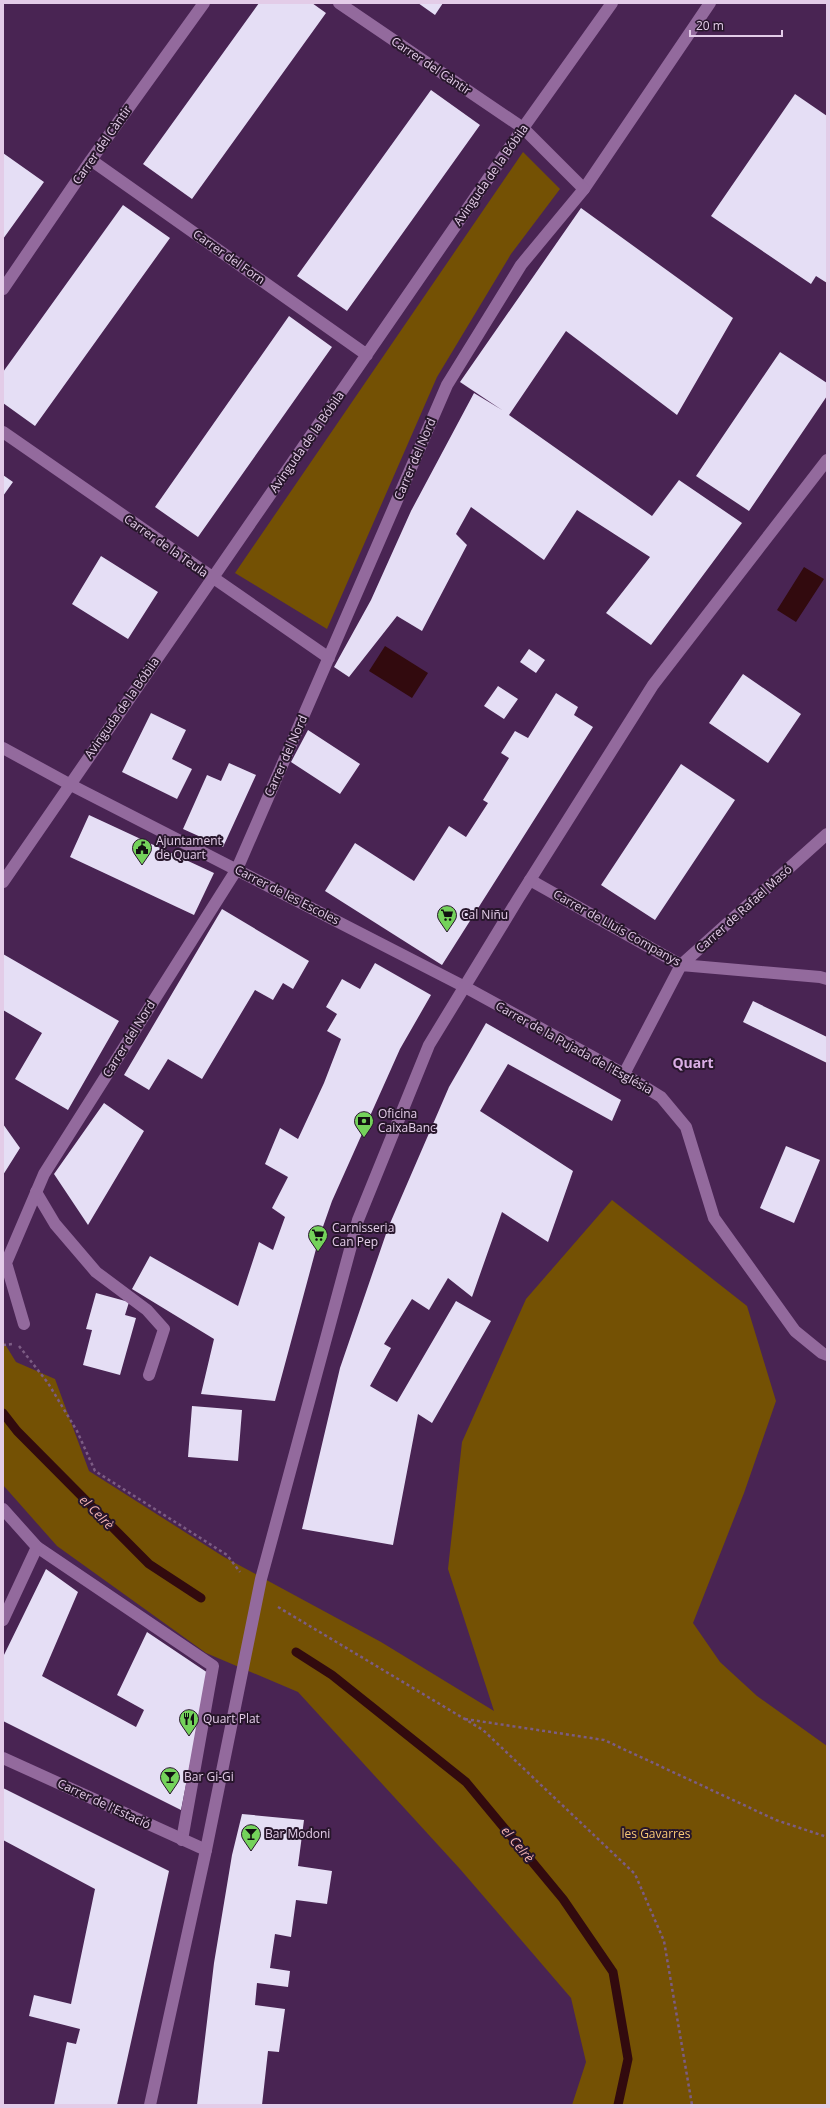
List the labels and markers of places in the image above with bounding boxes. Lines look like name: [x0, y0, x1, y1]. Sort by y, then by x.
place label: Ajuntament de Quart: [156, 832, 222, 863]
public building icon: Ajuntament de Quart: [131, 837, 153, 865]
supermarket icon: Cal Niñu: [436, 904, 458, 932]
place label: Cal Niñu: [461, 906, 508, 923]
place label: Oficina CaixaBanc: [378, 1105, 436, 1136]
bank icon: Oficina CaixaBanc: [353, 1110, 375, 1138]
place label: Carnisseria Can Pep: [332, 1219, 394, 1250]
supermarket icon: Carnisseria Can Pep: [307, 1224, 329, 1252]
restaurant icon: Quart Plat: [178, 1708, 200, 1736]
place label: Quart Plat: [203, 1710, 260, 1727]
bar icon: Bar Gi-Gi: [159, 1766, 181, 1794]
place label: Bar Gi-Gi: [184, 1768, 234, 1785]
bar icon: Bar Modoni: [240, 1823, 262, 1851]
place label: Bar Modoni: [265, 1825, 330, 1842]

